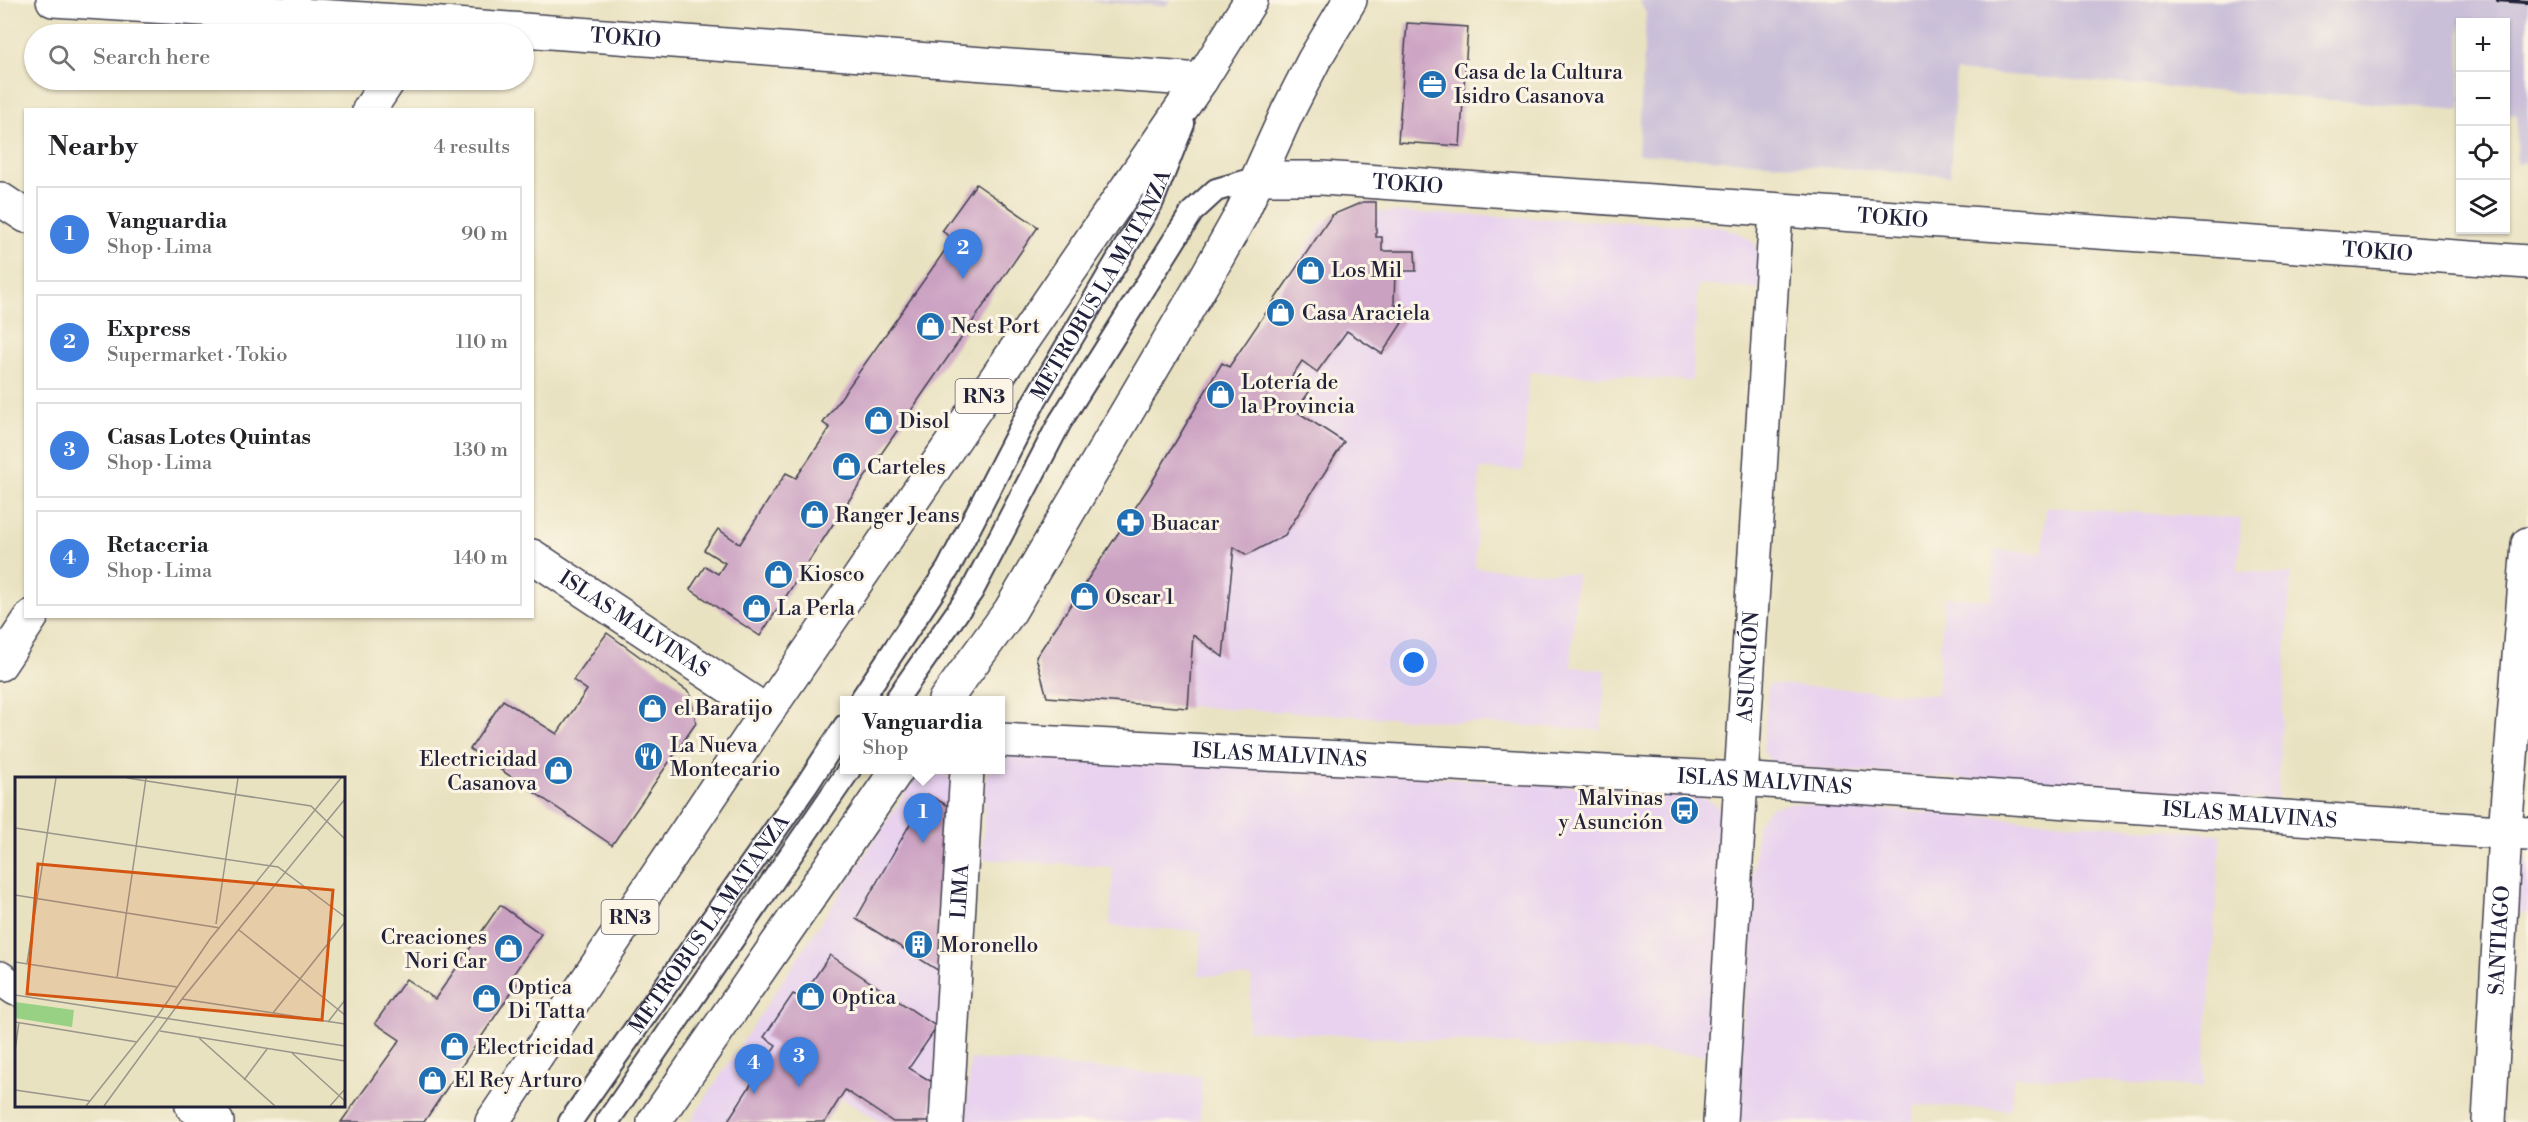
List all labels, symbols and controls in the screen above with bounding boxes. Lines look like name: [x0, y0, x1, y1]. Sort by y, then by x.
map controls: [2456, 18, 2510, 234]
button: +: [2456, 18, 2510, 72]
street label: TOKIO: [589, 23, 662, 54]
search box: [24, 24, 534, 90]
icon: search: [45, 41, 78, 74]
text: Search here: [93, 44, 210, 71]
place label: Casa de la Cultura Isidro Casanova: [1454, 60, 1623, 110]
office icon: Casa de la Cultura Isidro Casanova: [1417, 68, 1449, 100]
button: −: [2456, 72, 2510, 126]
button: locate: [2456, 126, 2510, 180]
text: Nearby: [48, 131, 138, 163]
text: 4 results: [433, 135, 510, 160]
street label: METROBUS LA MATANZA: [1026, 166, 1178, 406]
street label: TOKIO: [1371, 170, 1444, 200]
button: layers: [2456, 180, 2510, 234]
street label: TOKIO: [1856, 203, 1929, 234]
text: Vanguardia: [107, 208, 227, 235]
text: 1: [65, 222, 74, 247]
text: 90 m: [461, 222, 508, 247]
pin: 2: [944, 230, 982, 279]
text: Shop · Lima: [107, 235, 212, 260]
street label: TOKIO: [2341, 237, 2414, 268]
shop icon: Los Mil: [1294, 254, 1326, 286]
place label: Los Mil: [1331, 258, 1402, 284]
shop icon: Casa Araciela: [1265, 297, 1297, 329]
place label: Casa Araciela: [1302, 301, 1431, 327]
shop icon: Nest Port: [914, 310, 946, 342]
place label: Nest Port: [951, 314, 1041, 340]
text: Express: [107, 316, 191, 343]
text: 2: [63, 330, 76, 355]
text: 110 m: [456, 330, 508, 355]
text: Supermarket · Tokio: [107, 343, 287, 368]
place label: Lotería de la Provincia: [1241, 370, 1355, 420]
shop icon: Lotería de la Provincia: [1204, 378, 1236, 410]
road number: RN3: [956, 379, 1012, 413]
shop icon: Disol: [862, 405, 894, 437]
place label: Disol: [899, 409, 949, 435]
text: Casas Lotes Quintas: [107, 424, 311, 451]
text: 3: [63, 438, 76, 463]
text: 130 m: [453, 438, 508, 463]
text: Shop · Lima: [107, 451, 212, 476]
shop icon: Carteles: [830, 451, 862, 483]
place label: Carteles: [867, 455, 946, 481]
shop icon: Ranger Jeans: [798, 499, 830, 531]
place label: Ranger Jeans: [835, 503, 960, 529]
pharmacy icon: Buacar: [1115, 507, 1147, 539]
place label: Buacar: [1151, 511, 1220, 537]
text: Retaceria: [107, 532, 209, 559]
text: 4: [63, 546, 76, 571]
text: 140 m: [453, 546, 508, 571]
shop icon: Kiosco: [762, 558, 794, 590]
text: Shop · Lima: [107, 559, 212, 584]
place label: Kiosco: [799, 562, 865, 588]
street label: ISLAS MALVINAS: [554, 566, 714, 684]
shop icon: Oscar 1: [1068, 581, 1100, 613]
place label: Oscar 1: [1105, 585, 1174, 611]
shop icon: La Perla: [740, 592, 772, 624]
place label: La Perla: [777, 596, 855, 622]
street label: ASUNCIÓN: [1733, 610, 1765, 724]
your location: [1399, 648, 1428, 677]
shop icon: el Baratijo: [637, 692, 669, 724]
place label: el Baratijo: [674, 696, 773, 722]
popup: [840, 696, 1005, 774]
text: Vanguardia: [862, 709, 983, 736]
place label: La Nueva Montecario: [670, 733, 780, 783]
text: Shop: [862, 736, 909, 761]
street label: ISLAS MALVINAS: [1191, 738, 1368, 773]
restaurant icon: La Nueva Montecario: [633, 741, 665, 773]
place label: Electricidad Casanova: [419, 747, 537, 797]
shop icon: Electricidad Casanova: [542, 755, 574, 787]
street label: ISLAS MALVINAS: [1677, 764, 1853, 801]
inset map: [15, 777, 345, 1107]
place label: Malvinas y Asunción: [1558, 786, 1663, 836]
pin: 1: [904, 794, 942, 843]
bus stop icon: Malvinas y Asunción: [1668, 794, 1700, 826]
street label: ISLAS MALVINAS: [2161, 797, 2338, 835]
street label: METROBUS LA MATANZA: [624, 809, 796, 1039]
street label: LIMA: [946, 863, 975, 920]
street label: SANTIAGO: [2484, 885, 2516, 996]
road number: RN3: [602, 900, 658, 934]
place label: Creaciones Nori Car: [381, 925, 487, 975]
building icon: Moronello: [903, 929, 935, 961]
shop icon: Creaciones Nori Car: [492, 933, 524, 965]
place label: Moronello: [940, 933, 1038, 959]
place label: Optica Di Tatta: [508, 975, 586, 1025]
shop icon: Optica: [795, 981, 827, 1013]
shop icon: Optica Di Tatta: [471, 983, 503, 1015]
place label: Optica: [832, 985, 897, 1011]
shop icon: Electricidad: [439, 1031, 471, 1063]
place label: Electricidad: [476, 1035, 594, 1061]
pin: 3: [780, 1038, 818, 1087]
pin: 4: [734, 1044, 774, 1094]
shop icon: El Rey Arturo: [417, 1064, 449, 1096]
place label: El Rey Arturo: [454, 1068, 583, 1094]

